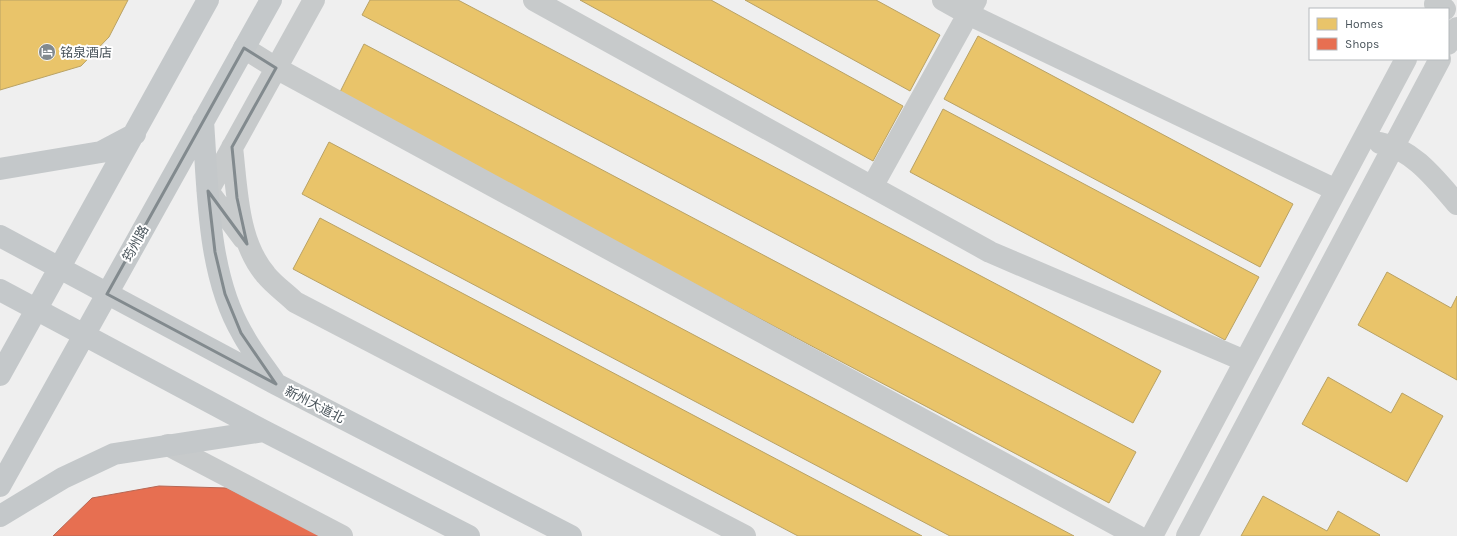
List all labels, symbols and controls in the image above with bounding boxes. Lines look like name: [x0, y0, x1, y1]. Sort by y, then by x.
legend: [1309, 8, 1449, 60]
text: Homes: [1345, 17, 1383, 31]
text: Shops: [1345, 37, 1379, 51]
hotel icon: 铭泉酒店: [37, 42, 57, 62]
place label: 铭泉酒店: [60, 45, 112, 60]
street label: 筠州路: [119, 223, 151, 264]
street label: 新州大道北: [282, 383, 347, 426]

